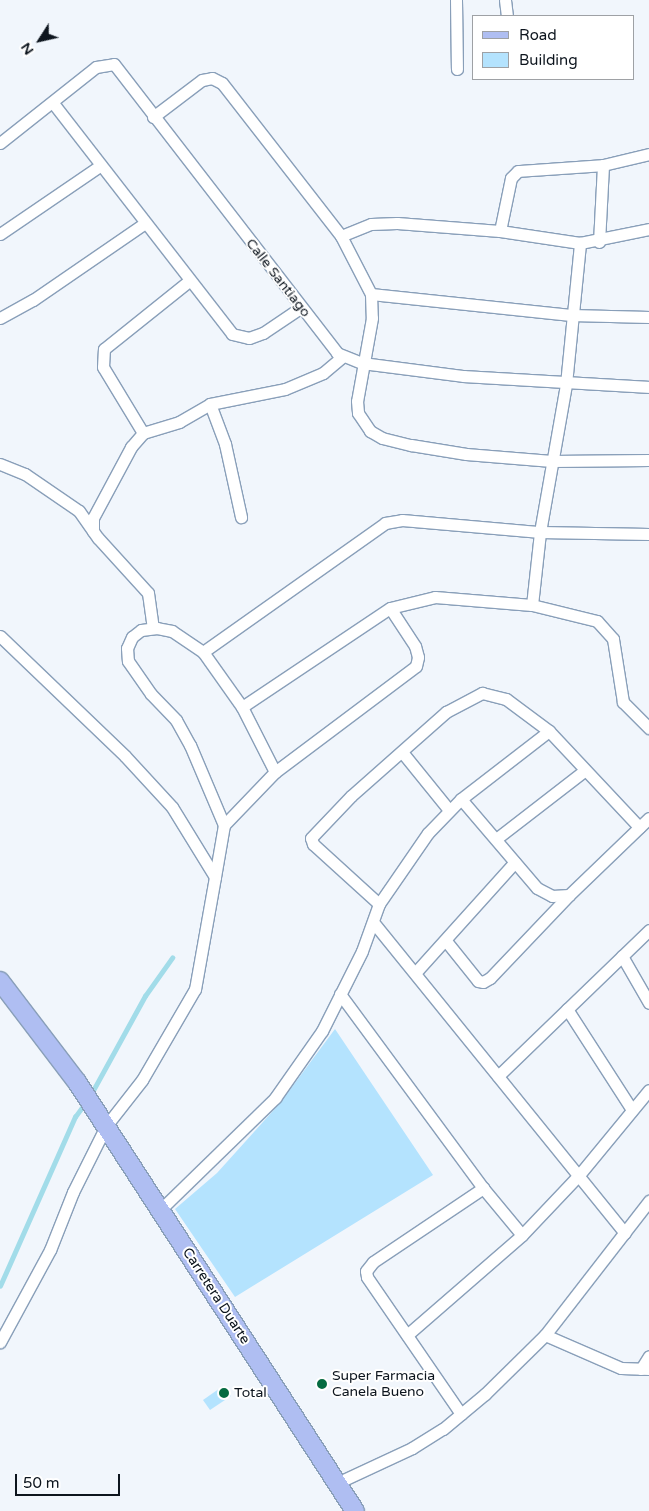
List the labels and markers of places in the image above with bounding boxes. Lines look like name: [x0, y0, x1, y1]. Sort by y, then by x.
place label: Super Farmacia Canela Bueno: [332, 1368, 435, 1400]
marker: Super Farmacia Canela Bueno: [316, 1378, 328, 1390]
place label: Total: [234, 1385, 267, 1401]
marker: Total: [218, 1387, 230, 1399]

